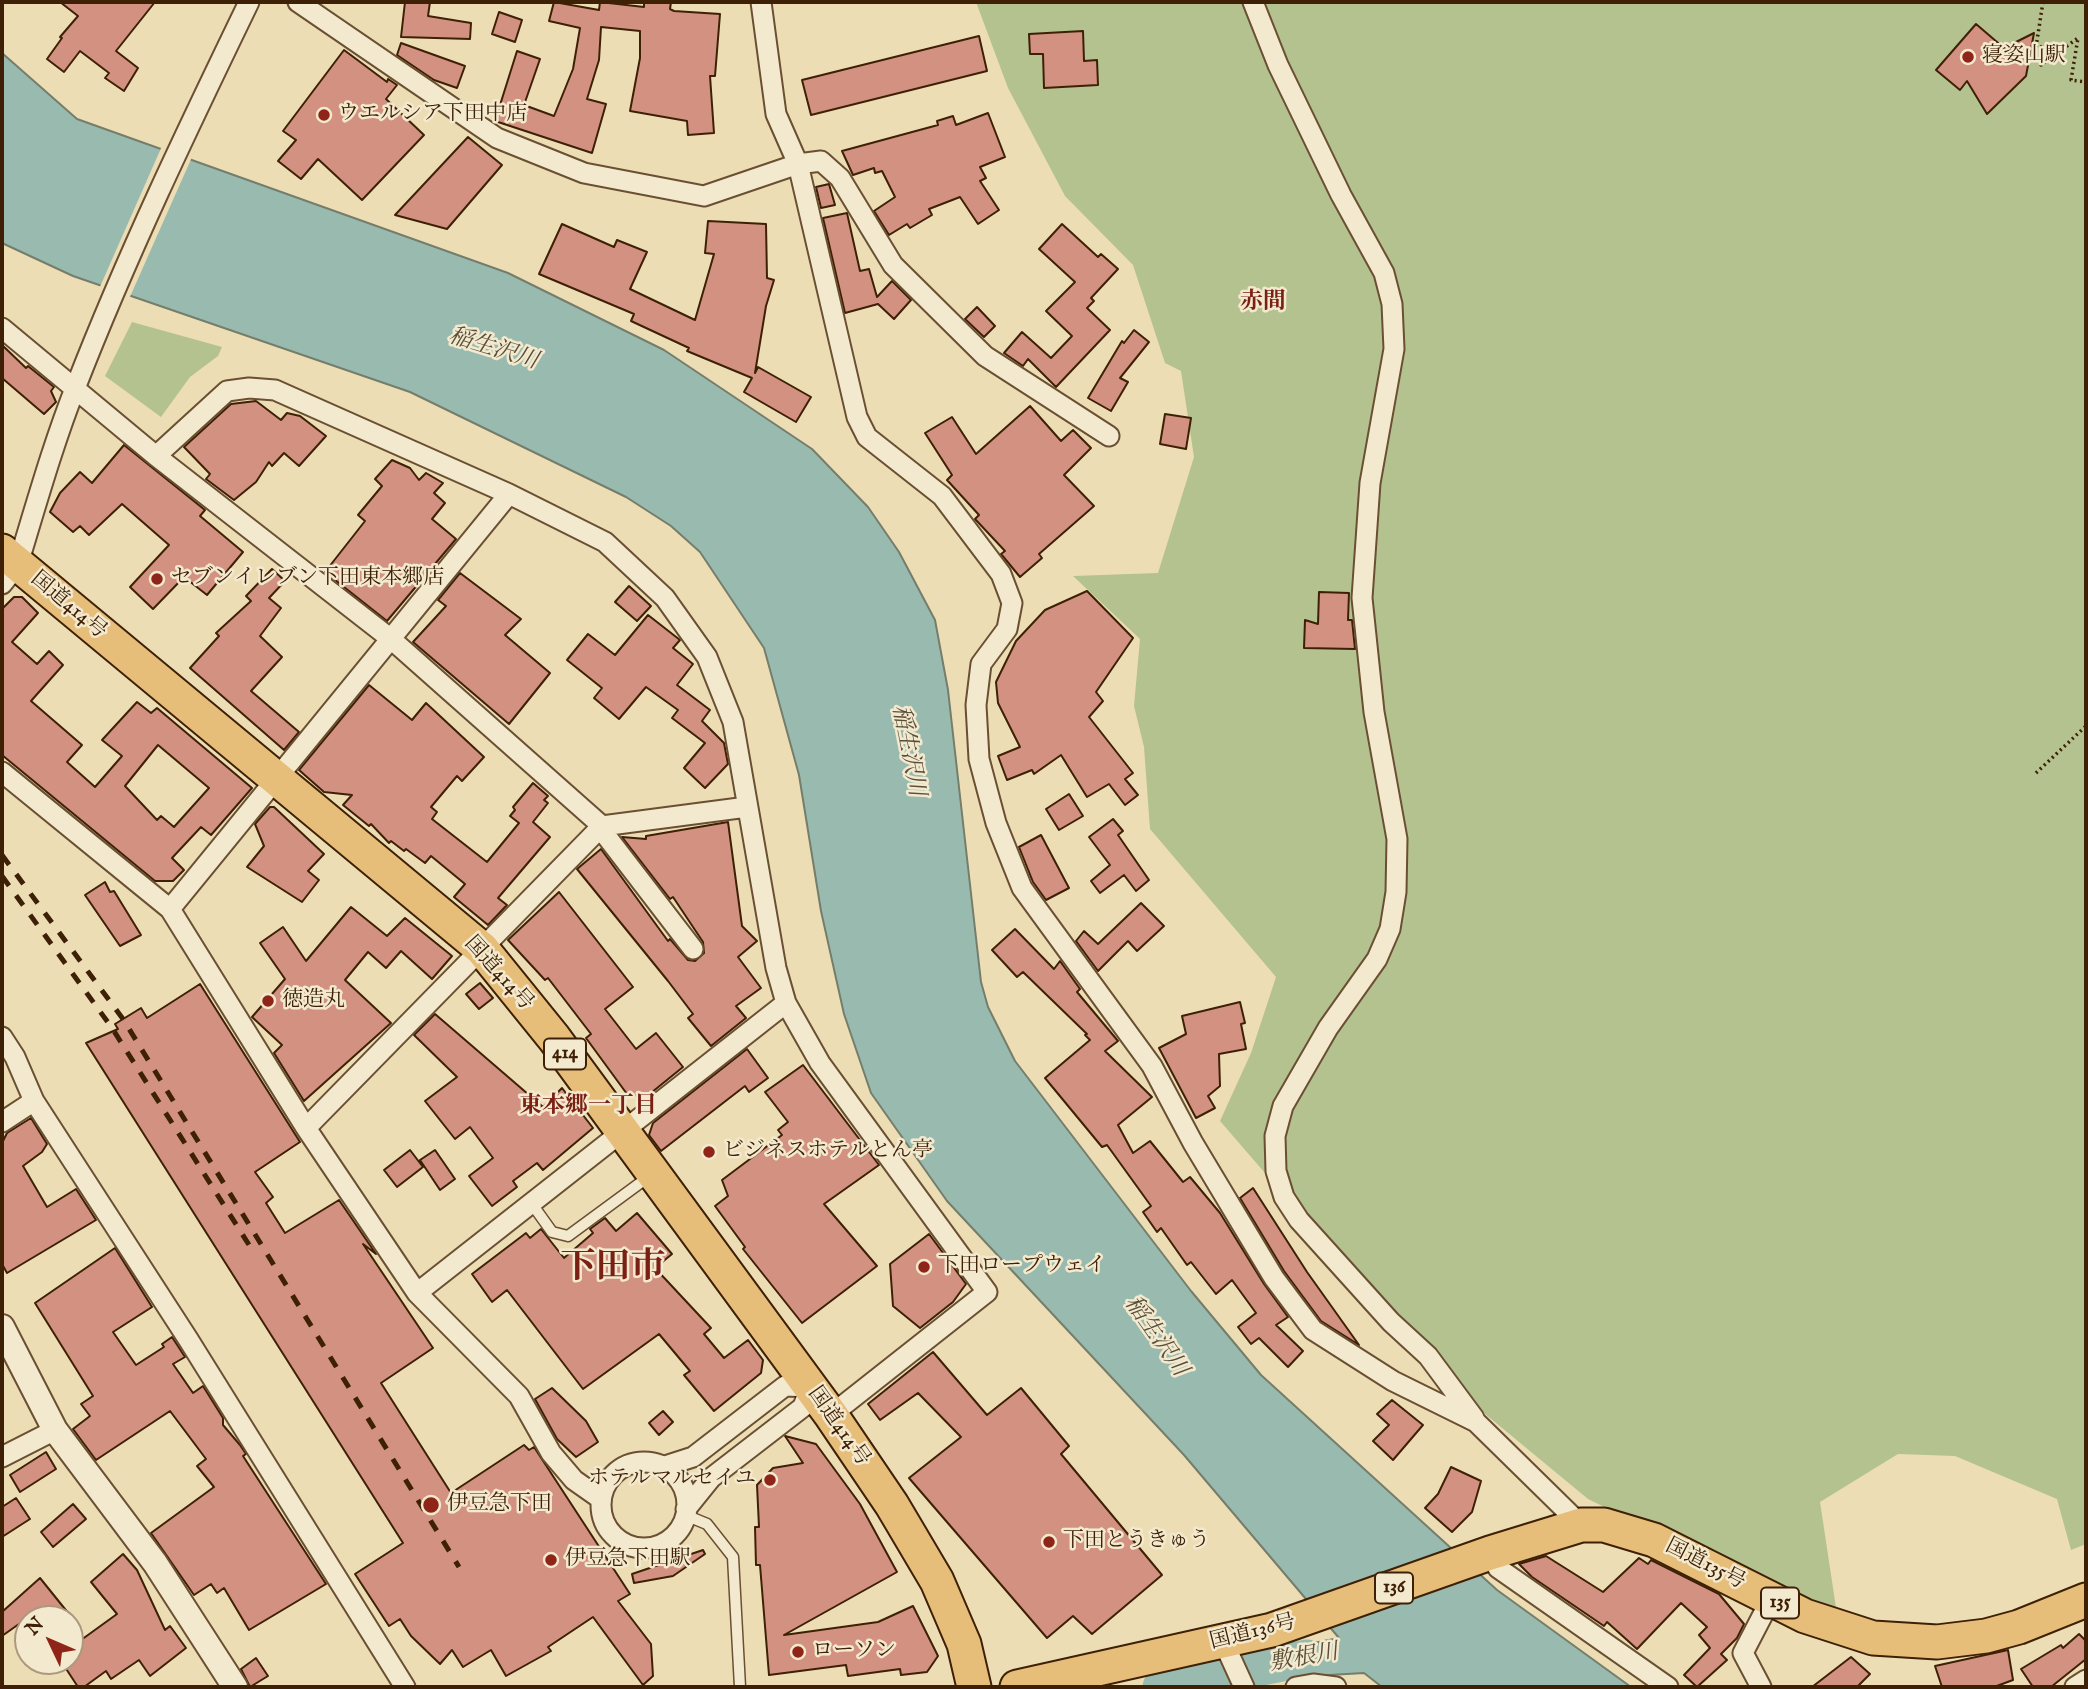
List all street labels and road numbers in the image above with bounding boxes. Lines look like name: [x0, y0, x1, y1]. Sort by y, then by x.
street label: 国道414号: [25, 567, 111, 645]
street label: 国道414号: [458, 932, 538, 1016]
road number: 414: [544, 1038, 586, 1070]
street label: 国道414号: [801, 1382, 875, 1472]
street label: 国道135号: [1661, 1534, 1749, 1596]
road number: 136: [1375, 1572, 1413, 1604]
road number: 135: [1761, 1588, 1799, 1618]
street label: 国道136号: [1207, 1610, 1299, 1656]

